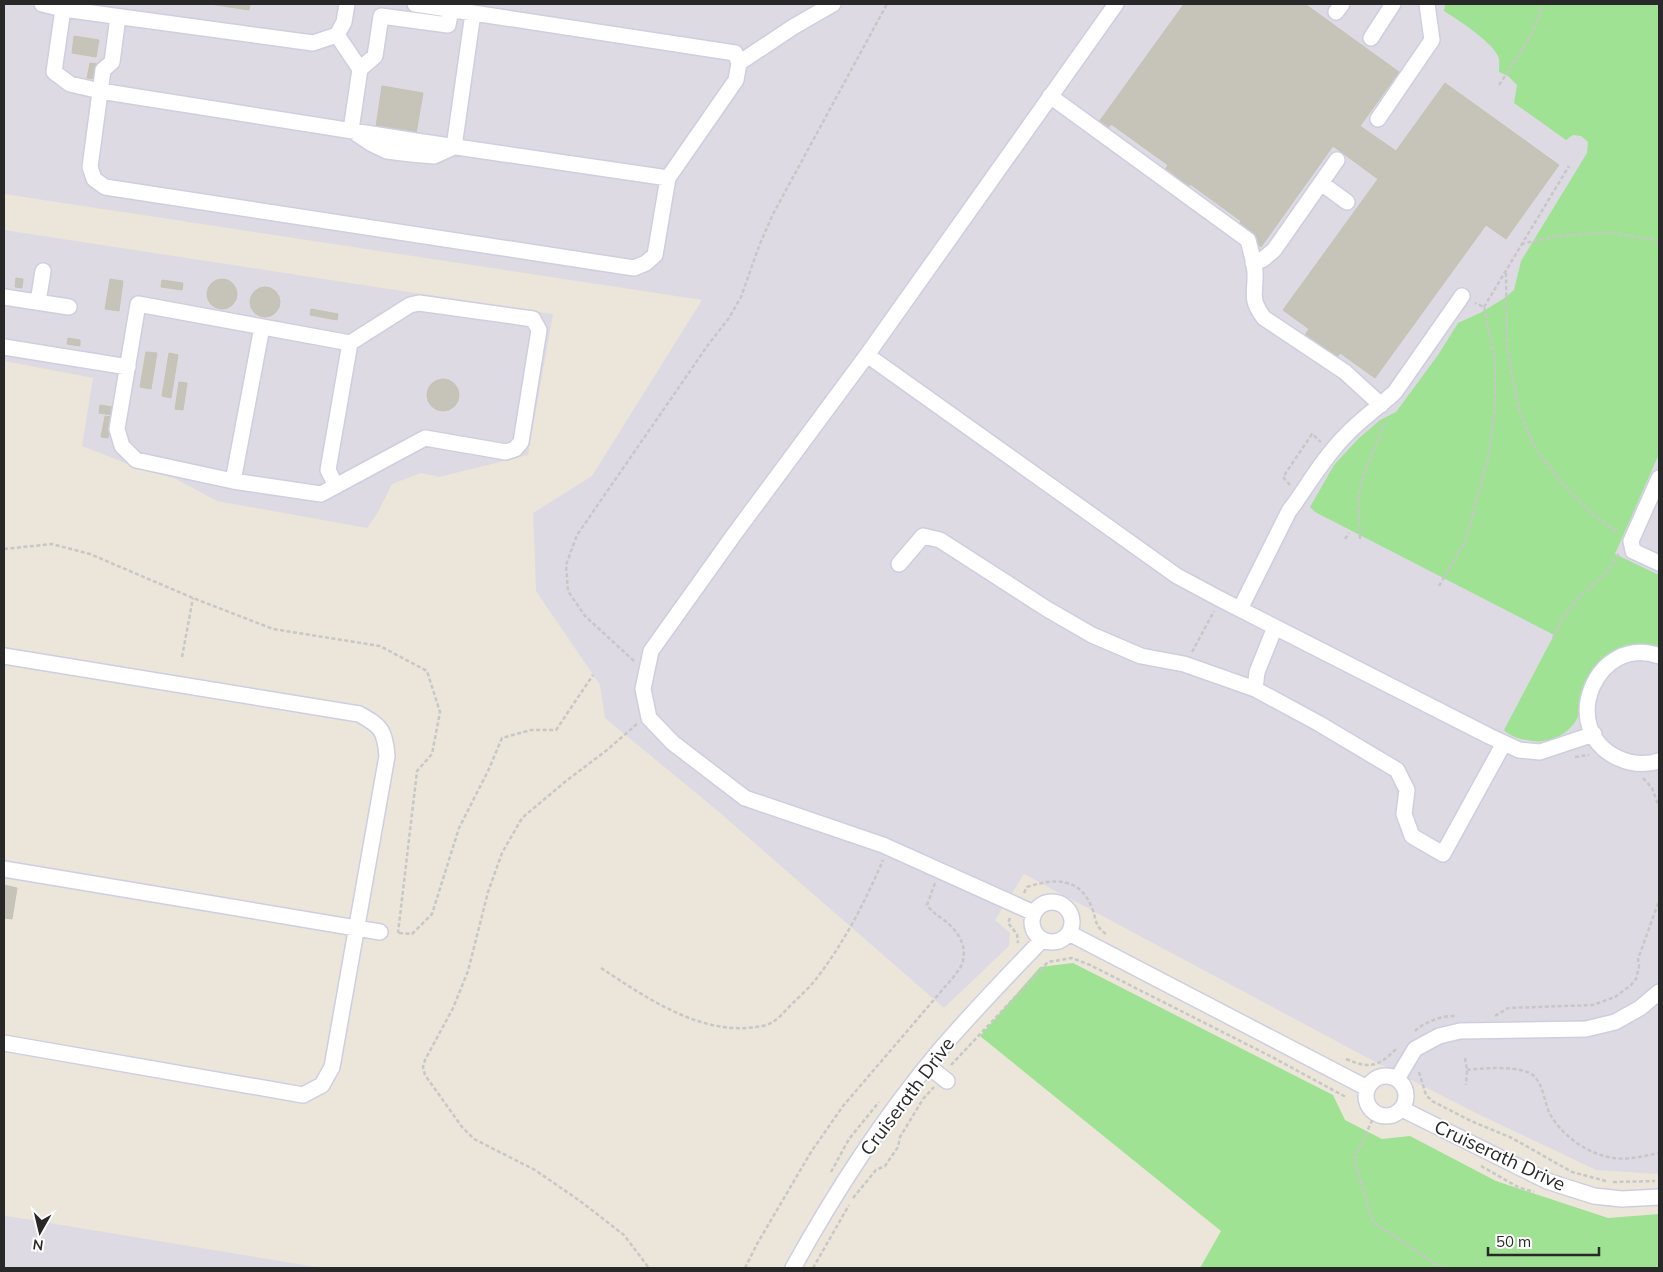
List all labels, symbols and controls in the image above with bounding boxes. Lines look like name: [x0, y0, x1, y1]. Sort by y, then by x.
street label: Cruiserath Drive: [855, 1032, 959, 1160]
street label: Cruiserath Drive: [1431, 1114, 1569, 1196]
north arrow: [15, 1207, 65, 1257]
scale bar: [1488, 1224, 1599, 1256]
text: 50 m: [1496, 1232, 1531, 1251]
text: N: [32, 1235, 45, 1255]

